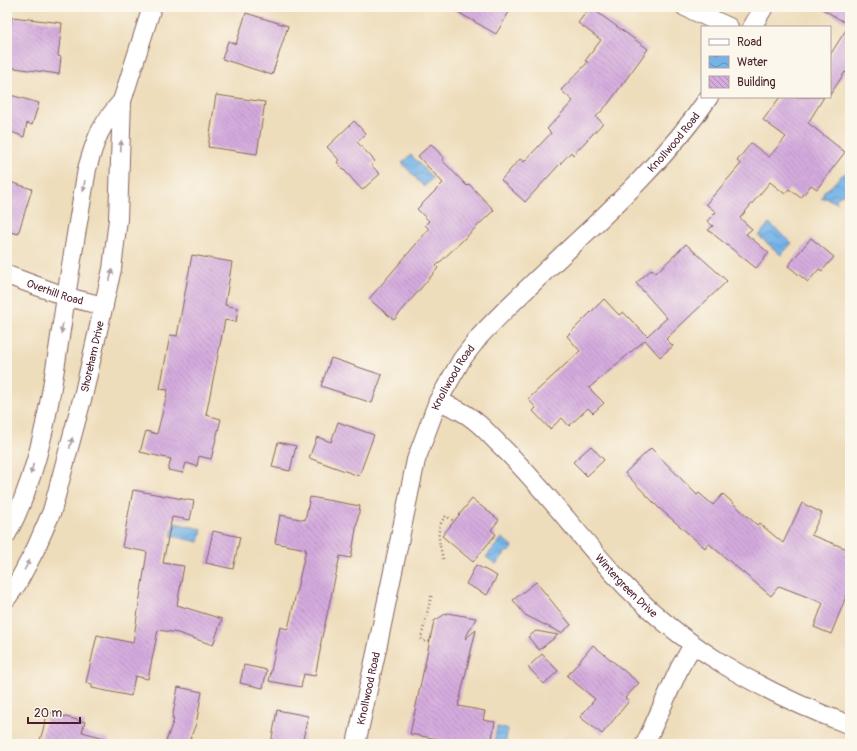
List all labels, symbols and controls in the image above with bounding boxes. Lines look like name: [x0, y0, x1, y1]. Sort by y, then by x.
legend: [701, 26, 831, 98]
text: Road: [737, 35, 762, 50]
text: Water: [737, 55, 768, 70]
text: Building: [737, 75, 776, 90]
street label: Knollwood Road: [645, 110, 702, 175]
one-way arrow: [118, 139, 124, 152]
one-way arrow: [81, 180, 87, 192]
one-way arrow: [108, 269, 114, 282]
street label: Overhill Road: [25, 276, 85, 307]
street label: Shoreham Drive: [78, 319, 107, 393]
one-way arrow: [59, 322, 65, 334]
street label: Knollwood Road: [429, 342, 477, 412]
one-way arrow: [69, 437, 75, 449]
one-way arrow: [29, 463, 35, 475]
street label: Wintergreen Drive: [593, 551, 661, 620]
one-way arrow: [24, 559, 31, 571]
street label: Knollwood Road: [354, 651, 383, 726]
scale bar: [28, 699, 80, 725]
text: 20 m: [34, 706, 63, 721]

